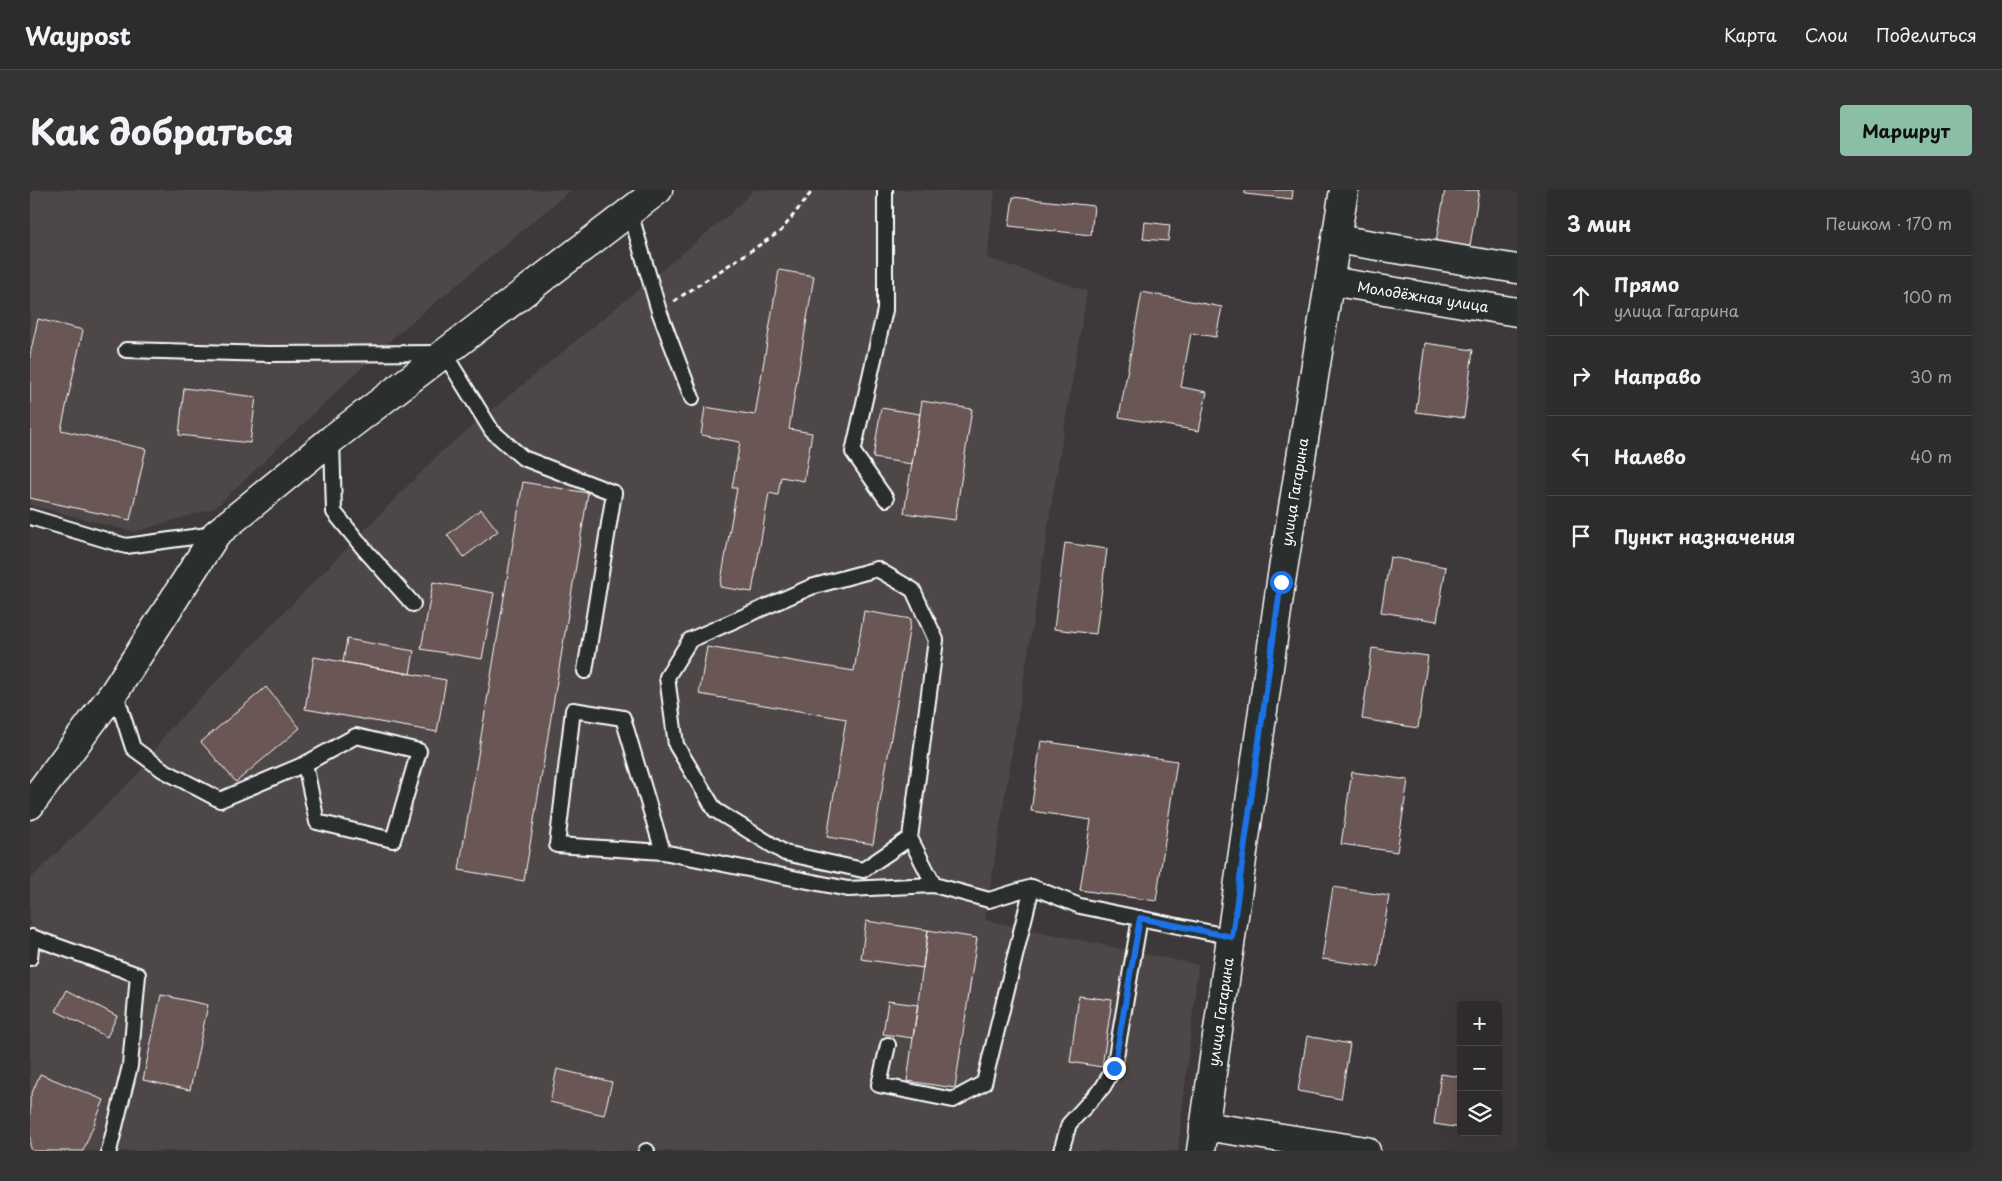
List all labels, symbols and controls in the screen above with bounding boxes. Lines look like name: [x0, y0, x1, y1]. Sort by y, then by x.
text: Waypost: [25, 17, 131, 53]
text: Карта: [1724, 21, 1777, 48]
text: Слои: [1805, 21, 1848, 48]
text: Поделиться: [1876, 21, 1977, 48]
text: Как добраться: [30, 104, 294, 157]
button: Маршрут: [1840, 105, 1972, 156]
text: 3 мин: [1567, 207, 1631, 239]
text: Пешком · 170 m: [1825, 211, 1952, 235]
text: Прямо: [1614, 270, 1679, 298]
street label: Молодёжная улица: [1356, 276, 1490, 317]
icon: ahead: [1567, 282, 1595, 310]
text: 100 m: [1903, 284, 1952, 308]
text: улица Гагарина: [1614, 298, 1739, 322]
icon: right: [1567, 362, 1595, 390]
text: Направо: [1614, 362, 1701, 390]
text: 30 m: [1910, 364, 1952, 388]
street label: улица Гагарина: [1276, 436, 1313, 548]
icon: left: [1567, 442, 1595, 470]
text: Налево: [1614, 442, 1686, 470]
text: 40 m: [1910, 444, 1952, 468]
icon: arrive: [1567, 522, 1595, 550]
text: Пункт назначения: [1614, 522, 1795, 550]
route start: [1270, 571, 1293, 594]
street label: улица Гагарина: [1203, 956, 1239, 1068]
map controls: [1457, 1001, 1502, 1136]
button: +: [1457, 1001, 1502, 1046]
button: −: [1457, 1046, 1502, 1091]
route end: [1103, 1057, 1126, 1080]
button: layers: [1457, 1091, 1502, 1136]

